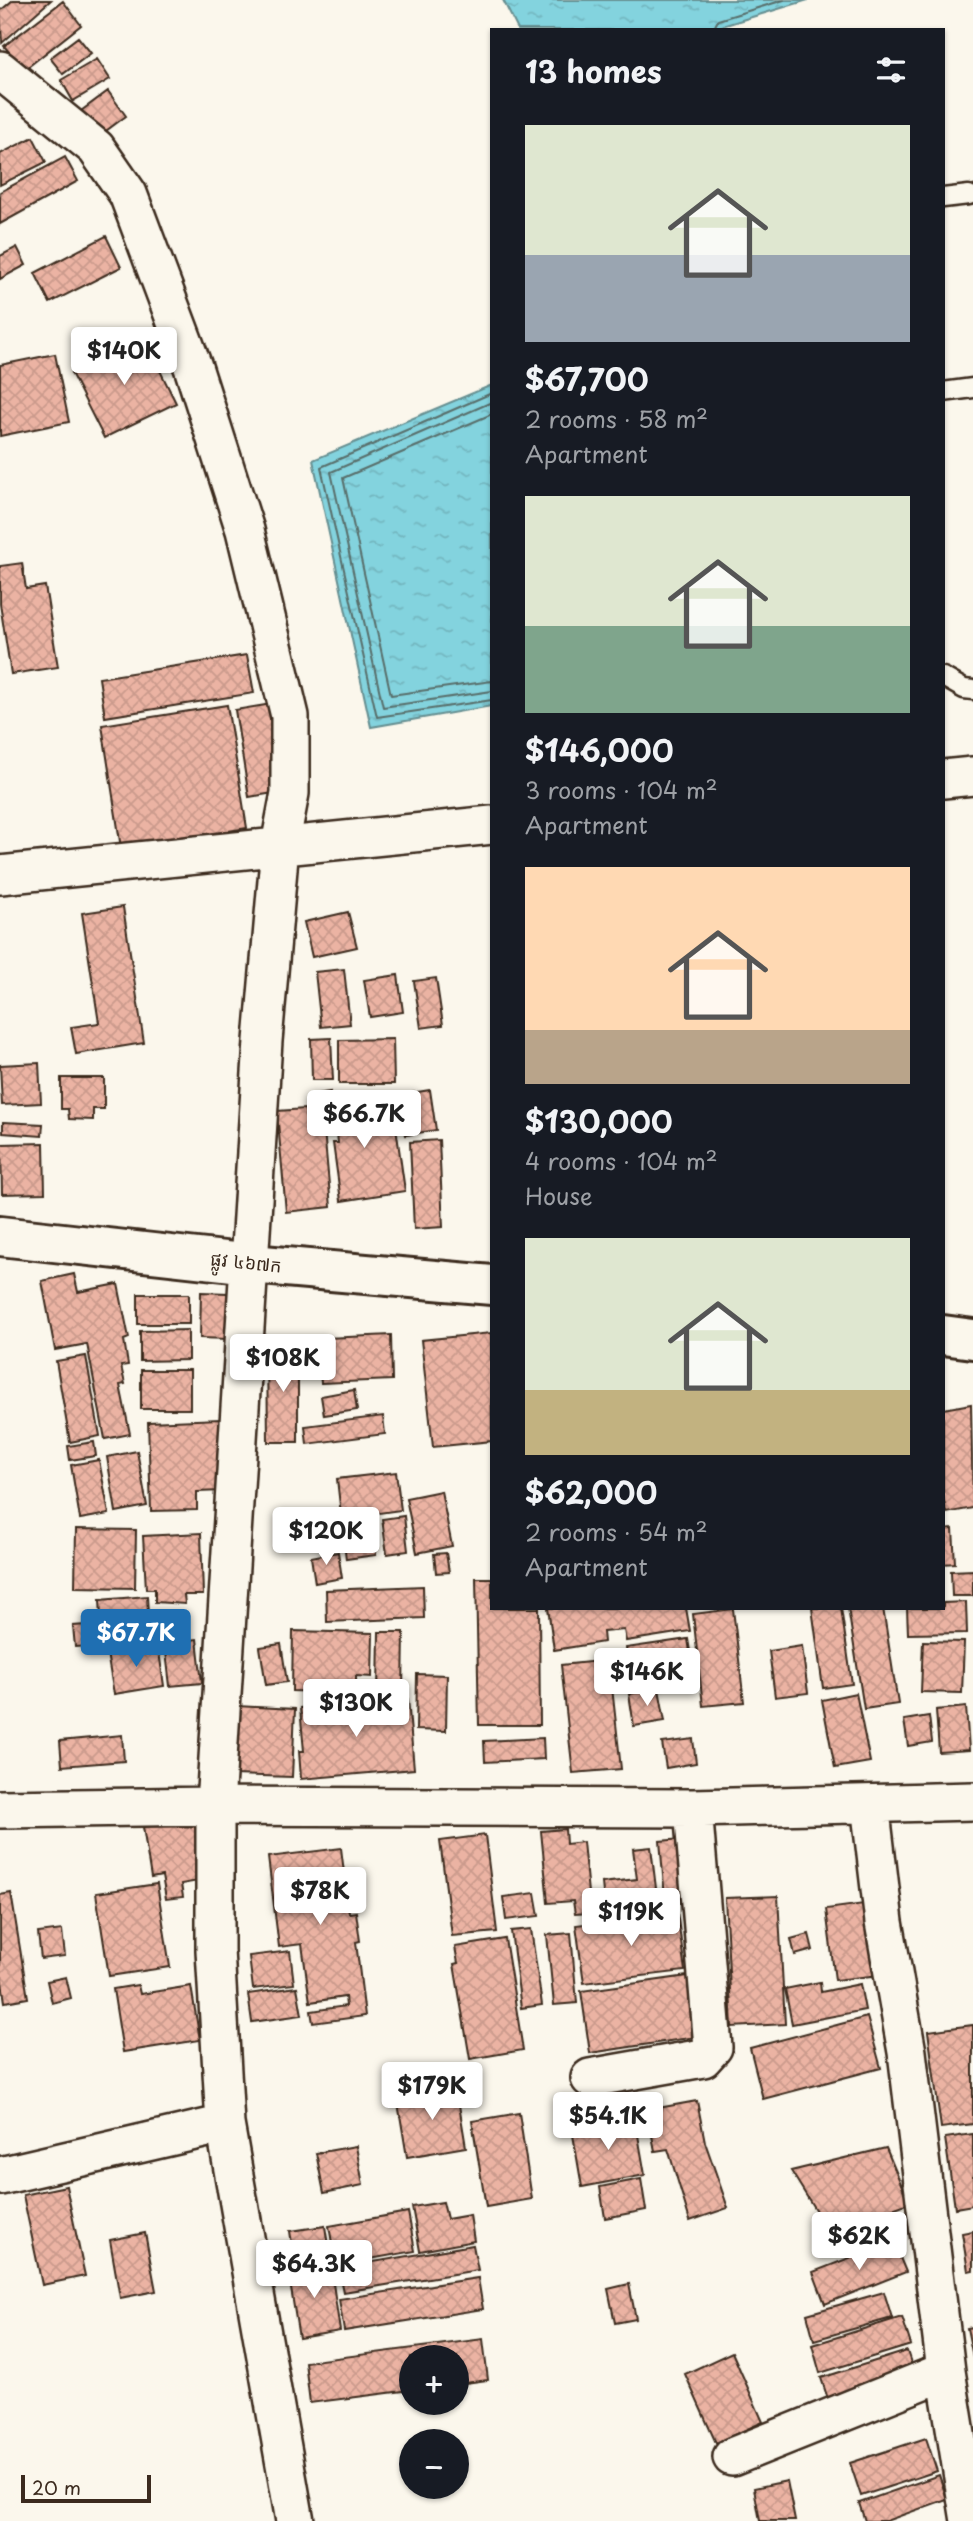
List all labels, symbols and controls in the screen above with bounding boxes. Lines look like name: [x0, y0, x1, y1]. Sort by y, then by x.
text: 13 homes: [525, 48, 662, 93]
icon: filters: [872, 51, 910, 89]
icon: home: [655, 170, 781, 296]
pin: $140K: [75, 328, 173, 387]
text: $140K: [87, 332, 161, 367]
text: $67,700: [525, 356, 649, 401]
text: 2 rooms · 58 m²: [525, 401, 708, 436]
text: Apartment: [525, 436, 648, 471]
icon: home: [655, 541, 781, 667]
text: $146,000: [525, 727, 674, 772]
text: 3 rooms · 104 m²: [525, 772, 718, 807]
text: Apartment: [525, 807, 648, 842]
icon: home: [655, 912, 781, 1038]
pin: $66.7K: [307, 1090, 421, 1150]
text: $66.7K: [323, 1095, 405, 1130]
text: $130,000: [525, 1098, 673, 1143]
text: 4 rooms · 104 m²: [525, 1143, 718, 1178]
text: House: [525, 1178, 592, 1213]
street label: ផ្លូវ ៤៦៧ក: [209, 1244, 283, 1283]
icon: home: [655, 1283, 781, 1409]
pin: $108K: [234, 1334, 332, 1394]
text: $108K: [246, 1339, 320, 1374]
text: $62,000: [525, 1469, 657, 1514]
pin: $120K: [277, 1508, 375, 1567]
text: $120K: [288, 1512, 364, 1547]
text: 2 rooms · 54 m²: [525, 1514, 708, 1549]
text: Apartment: [525, 1549, 648, 1584]
pin: $67.7K: [79, 1610, 193, 1669]
text: $67.7K: [97, 1614, 175, 1649]
pin: $146K: [598, 1648, 696, 1708]
text: $146K: [610, 1653, 684, 1688]
pin: $130K: [307, 1680, 405, 1739]
text: $130K: [319, 1684, 393, 1719]
pin: $78K: [279, 1868, 361, 1927]
text: $78K: [290, 1872, 350, 1907]
pin: $119K: [582, 1888, 680, 1948]
text: $119K: [598, 1893, 664, 1928]
pin: $179K: [383, 2062, 481, 2122]
text: $179K: [398, 2067, 466, 2102]
pin: $54.1K: [551, 2092, 665, 2152]
text: $54.1K: [569, 2097, 647, 2132]
pin: $62K: [818, 2212, 900, 2272]
text: $62K: [828, 2217, 890, 2252]
pin: $64.3K: [257, 2240, 371, 2300]
text: $64.3K: [272, 2245, 356, 2280]
map controls: [399, 2345, 469, 2499]
button: +: [399, 2345, 469, 2415]
button: −: [399, 2429, 469, 2499]
scale bar: [21, 2472, 150, 2504]
text: 20 m: [32, 2473, 81, 2501]

